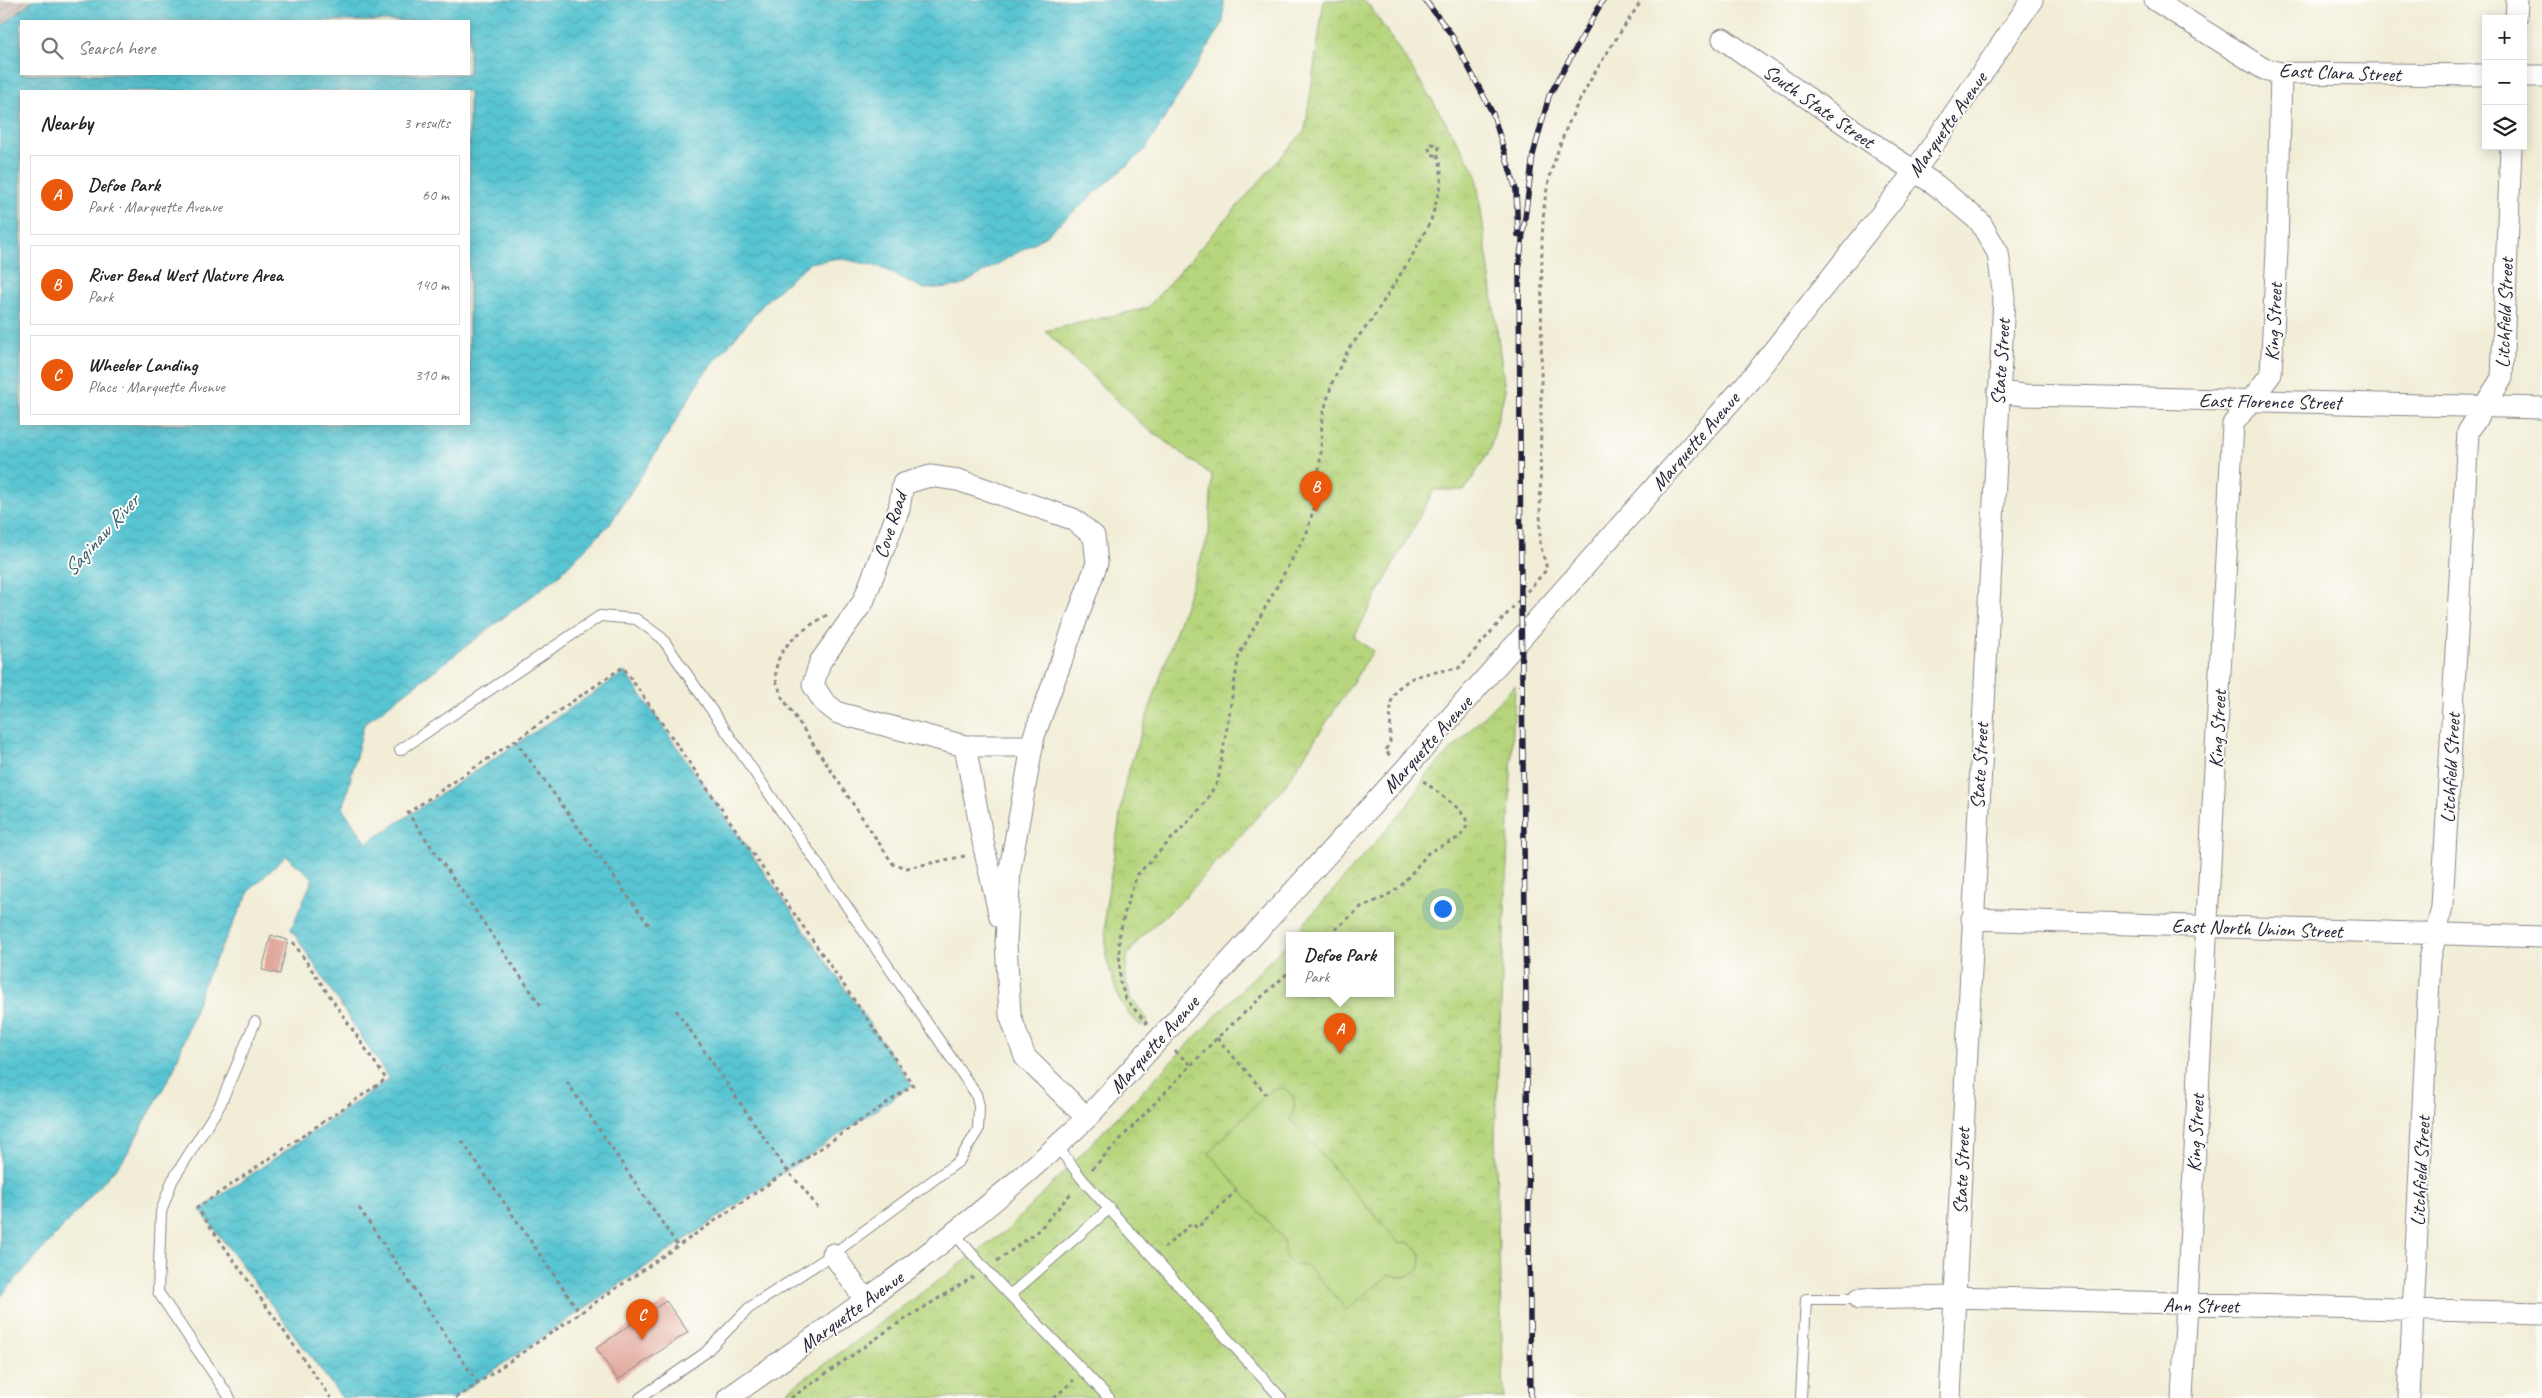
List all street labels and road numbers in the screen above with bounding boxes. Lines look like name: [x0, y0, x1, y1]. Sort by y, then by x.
street label: East Clara Street: [2279, 58, 2404, 87]
street label: South State Street: [1758, 59, 1881, 155]
street label: Marquette Avenue: [1902, 66, 1994, 182]
street label: Litchfield Street: [2490, 255, 2519, 368]
street label: King Street: [2259, 280, 2288, 362]
street label: State Street: [1985, 316, 2016, 406]
street label: Marquette Avenue: [1646, 386, 1746, 496]
street label: East Florence Street: [2199, 388, 2345, 415]
street label: Cove Road: [868, 486, 914, 561]
street label: King Street: [2203, 687, 2232, 769]
street label: Marquette Avenue: [1377, 689, 1479, 798]
street label: Litchfield Street: [2435, 710, 2466, 824]
street label: State Street: [1965, 720, 1994, 810]
street label: East North Union Street: [2171, 913, 2345, 944]
street label: Marquette Avenue: [1104, 989, 1206, 1098]
street label: King Street: [2181, 1091, 2210, 1173]
street label: Litchfield Street: [2405, 1113, 2436, 1227]
street label: State Street: [1947, 1125, 1976, 1215]
street label: Marquette Avenue: [794, 1264, 909, 1357]
street label: Ann Street: [2163, 1292, 2242, 1319]

